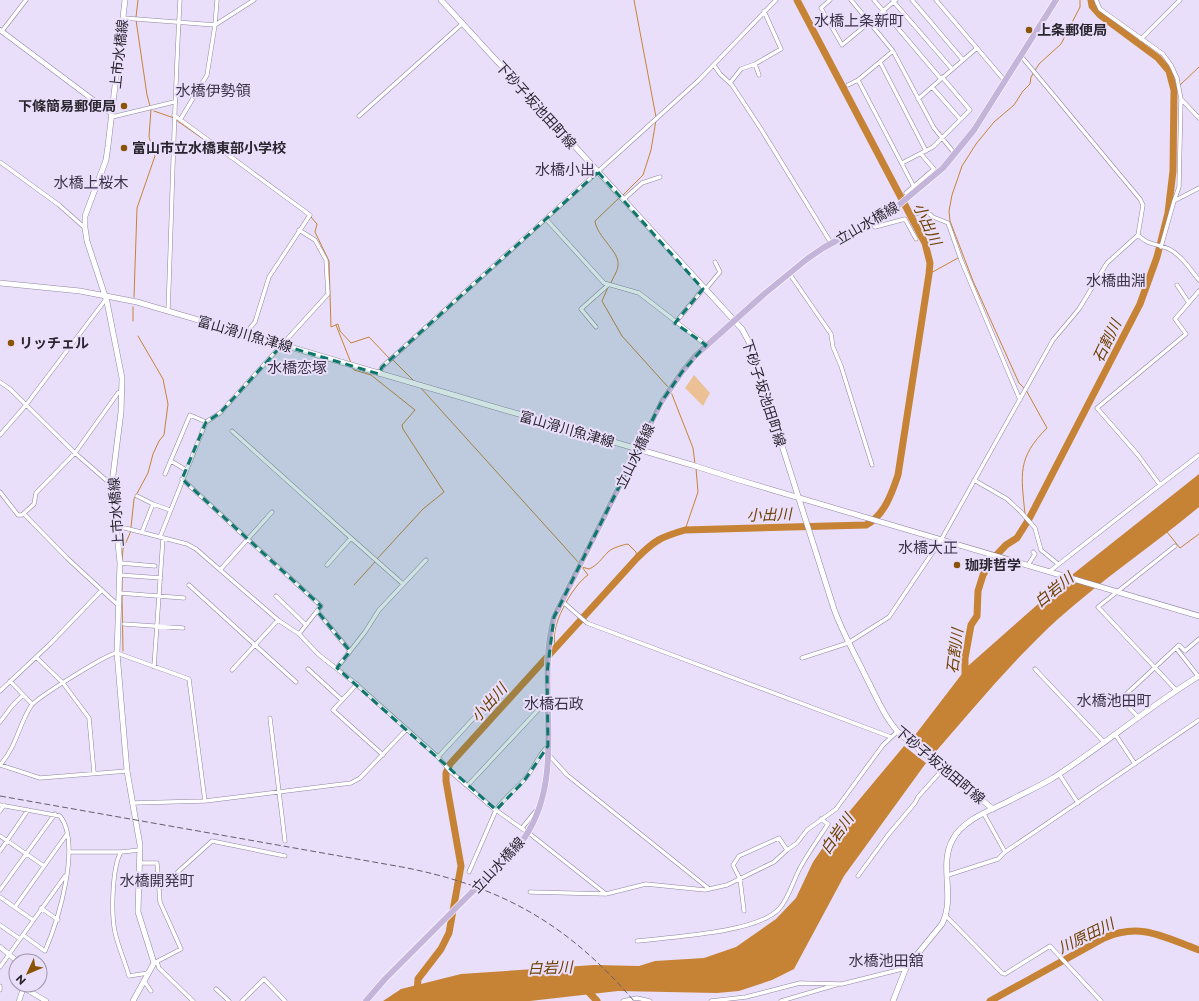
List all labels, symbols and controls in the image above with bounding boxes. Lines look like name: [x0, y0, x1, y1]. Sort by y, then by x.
district label: 水橋上条新町: [814, 11, 904, 30]
street label: 上市水橋線: [106, 18, 132, 90]
place label: 上条郵便局: [1037, 21, 1107, 39]
marker: 上条郵便局: [1024, 25, 1034, 35]
street label: 下砂子坂池田町線: [492, 57, 580, 153]
district label: 水橋伊勢領: [175, 81, 251, 100]
place label: 下條簡易郵便局: [18, 97, 116, 115]
marker: 下條簡易郵便局: [119, 101, 129, 111]
place label: 富山市立水橋東部小学校: [132, 139, 286, 157]
marker: 富山市立水橋東部小学校: [119, 143, 129, 153]
district label: 水橋小出: [535, 160, 595, 179]
district label: 水橋上桜木: [53, 173, 129, 192]
street label: 立山水橋線: [832, 198, 902, 248]
water label: 小出川: [909, 199, 946, 250]
district label: 水橋曲淵: [1086, 271, 1146, 290]
street label: 富山滑川魚津線: [195, 312, 295, 356]
water label: 石割川: [1088, 315, 1126, 365]
place label: リッチェル: [19, 334, 89, 352]
street label: 下砂子坂池田町線: [738, 337, 790, 449]
marker: リッチェル: [6, 338, 16, 348]
district label: 水橋恋塚: [267, 358, 327, 377]
street label: 富山滑川魚津線: [517, 407, 617, 451]
street label: 立山水橋線: [612, 421, 658, 491]
street label: 上市水橋線: [105, 476, 127, 548]
water label: 小出川: [746, 504, 794, 525]
district label: 水橋大正: [898, 538, 958, 557]
place label: 珈琲哲学: [965, 556, 1021, 574]
marker: 珈琲哲学: [952, 560, 962, 570]
water label: 白岩川: [1030, 567, 1079, 611]
water label: 石割川: [942, 625, 967, 674]
water label: 小出川: [467, 678, 512, 726]
district label: 水橋池田町: [1076, 691, 1152, 710]
district label: 水橋石政: [524, 694, 584, 713]
street label: 下砂子坂池田町線: [891, 722, 989, 808]
water label: 白岩川: [816, 808, 858, 858]
street label: 立山水橋線: [468, 833, 528, 897]
district label: 水橋開発町: [119, 871, 195, 890]
water label: 川原田川: [1055, 913, 1119, 957]
district label: 水橋池田舘: [848, 951, 924, 970]
north arrow: [8, 953, 48, 993]
water label: 白岩川: [527, 957, 575, 978]
text: N: [13, 972, 29, 988]

